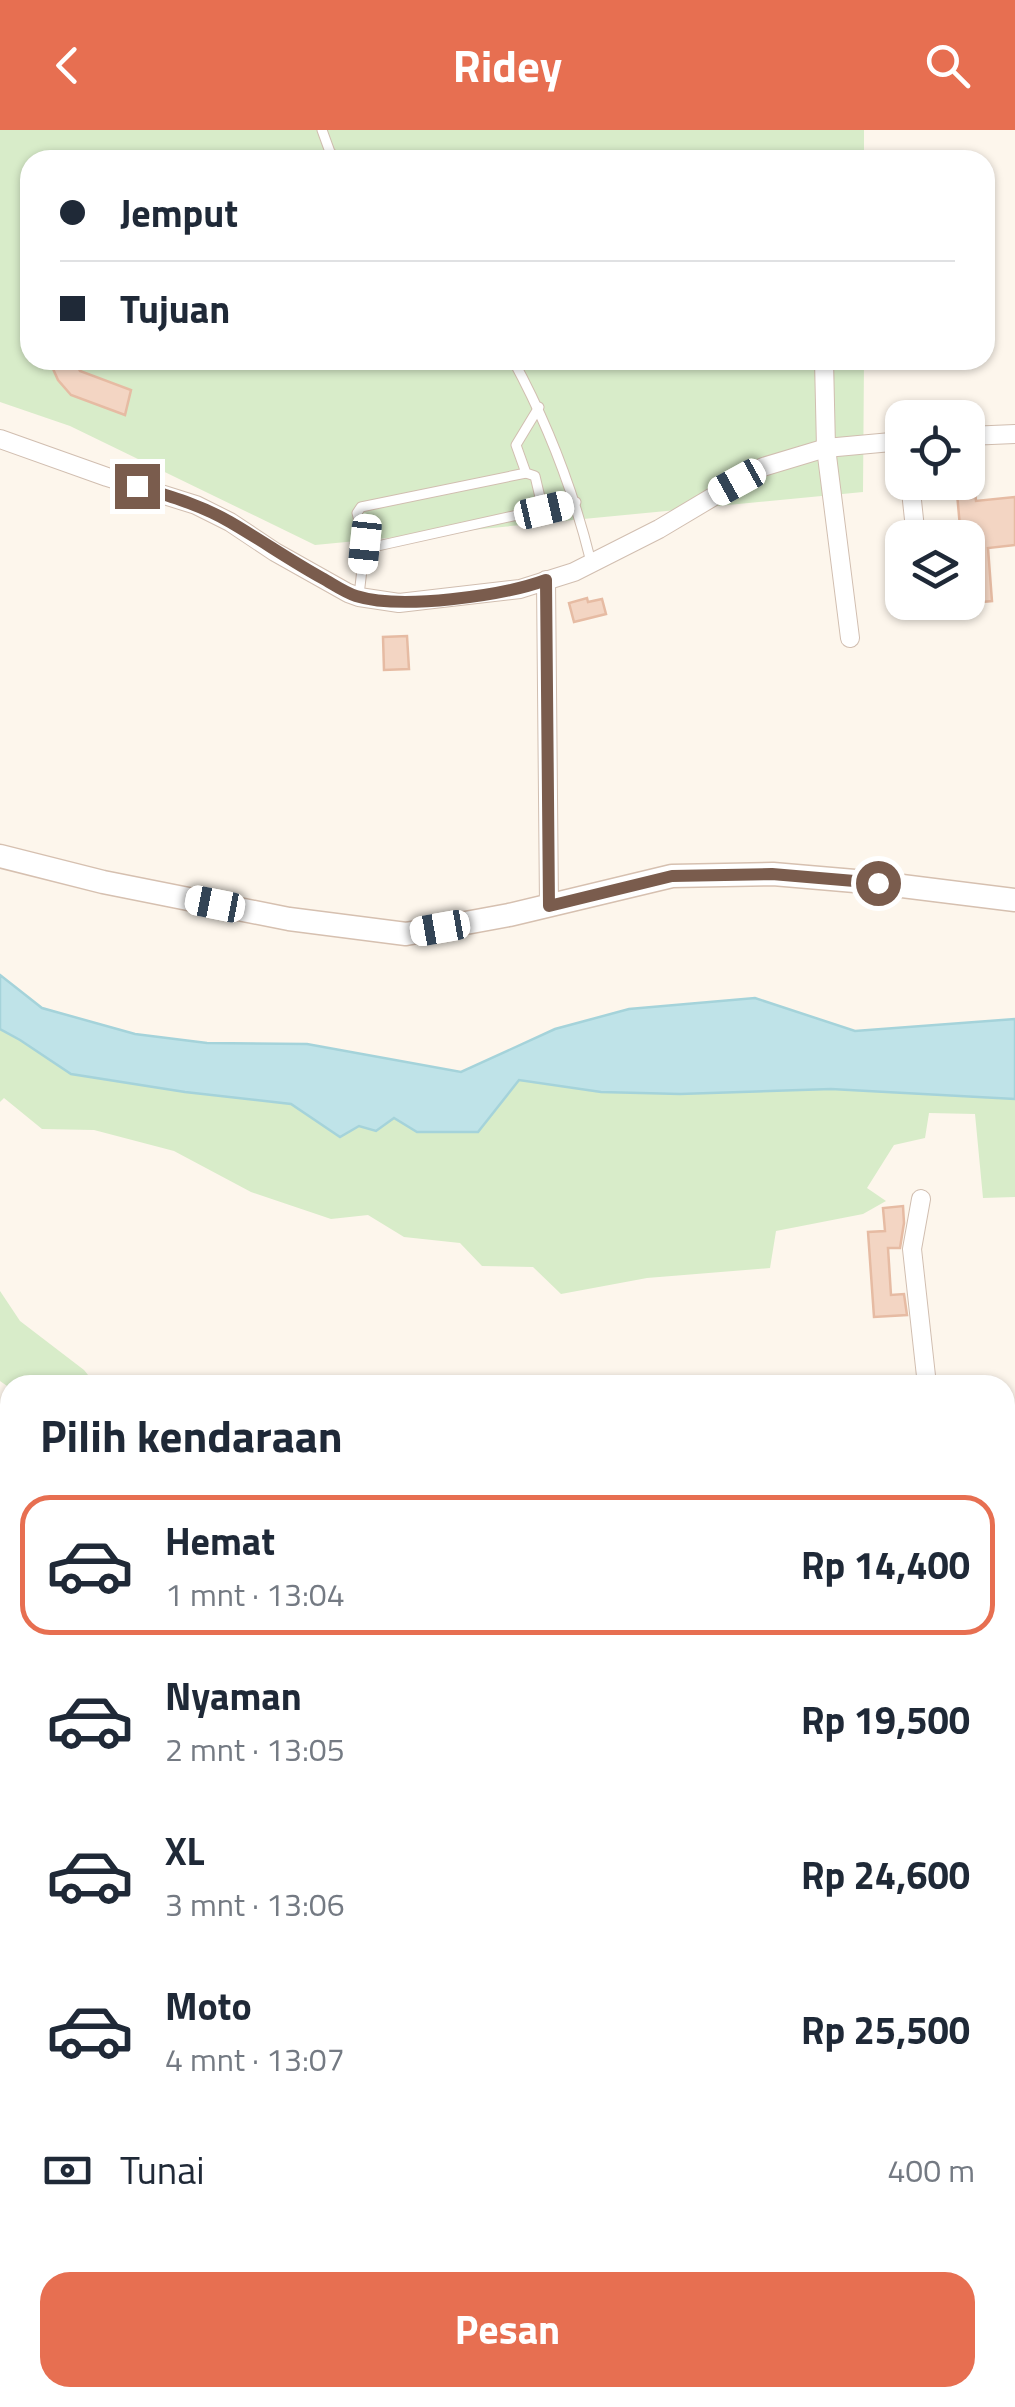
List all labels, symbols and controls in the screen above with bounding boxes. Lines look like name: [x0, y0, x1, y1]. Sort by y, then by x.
text: Ridey: [453, 31, 562, 99]
icon: back: [40, 38, 95, 93]
icon: search: [920, 38, 975, 93]
text: Jemput: [120, 184, 238, 242]
text: Tujuan: [120, 280, 230, 338]
map controls: [885, 400, 985, 620]
button: locate: [885, 400, 985, 500]
car: [703, 454, 771, 510]
route end: [115, 464, 160, 509]
car: [511, 489, 577, 531]
car: [347, 513, 383, 575]
button: layers: [885, 520, 985, 620]
route start: [856, 861, 901, 906]
car: [183, 884, 247, 924]
car: [408, 908, 472, 948]
text: Pilih kendaraan: [40, 1401, 343, 1469]
text: Hemat: [165, 1512, 275, 1570]
icon: car: [45, 1520, 135, 1610]
text: Rp 14,400: [801, 1536, 970, 1594]
text: 1 mnt · 13:04: [165, 1570, 345, 1618]
text: Nyaman: [165, 1667, 302, 1725]
icon: car: [45, 1675, 135, 1765]
text: Rp 19,500: [801, 1691, 970, 1749]
text: 2 mnt · 13:05: [165, 1725, 345, 1773]
text: XL: [165, 1822, 205, 1880]
icon: car: [45, 1830, 135, 1920]
text: Rp 24,600: [801, 1846, 970, 1904]
text: 3 mnt · 13:06: [165, 1880, 345, 1928]
text: Moto: [165, 1977, 252, 2035]
icon: car: [45, 1985, 135, 2075]
text: Rp 25,500: [801, 2001, 970, 2059]
text: 4 mnt · 13:07: [165, 2035, 345, 2083]
text: Tunai: [120, 2141, 205, 2199]
icon: cash: [40, 2143, 95, 2198]
text: 400 m: [887, 2146, 975, 2194]
button: Pesan: [40, 2272, 975, 2387]

